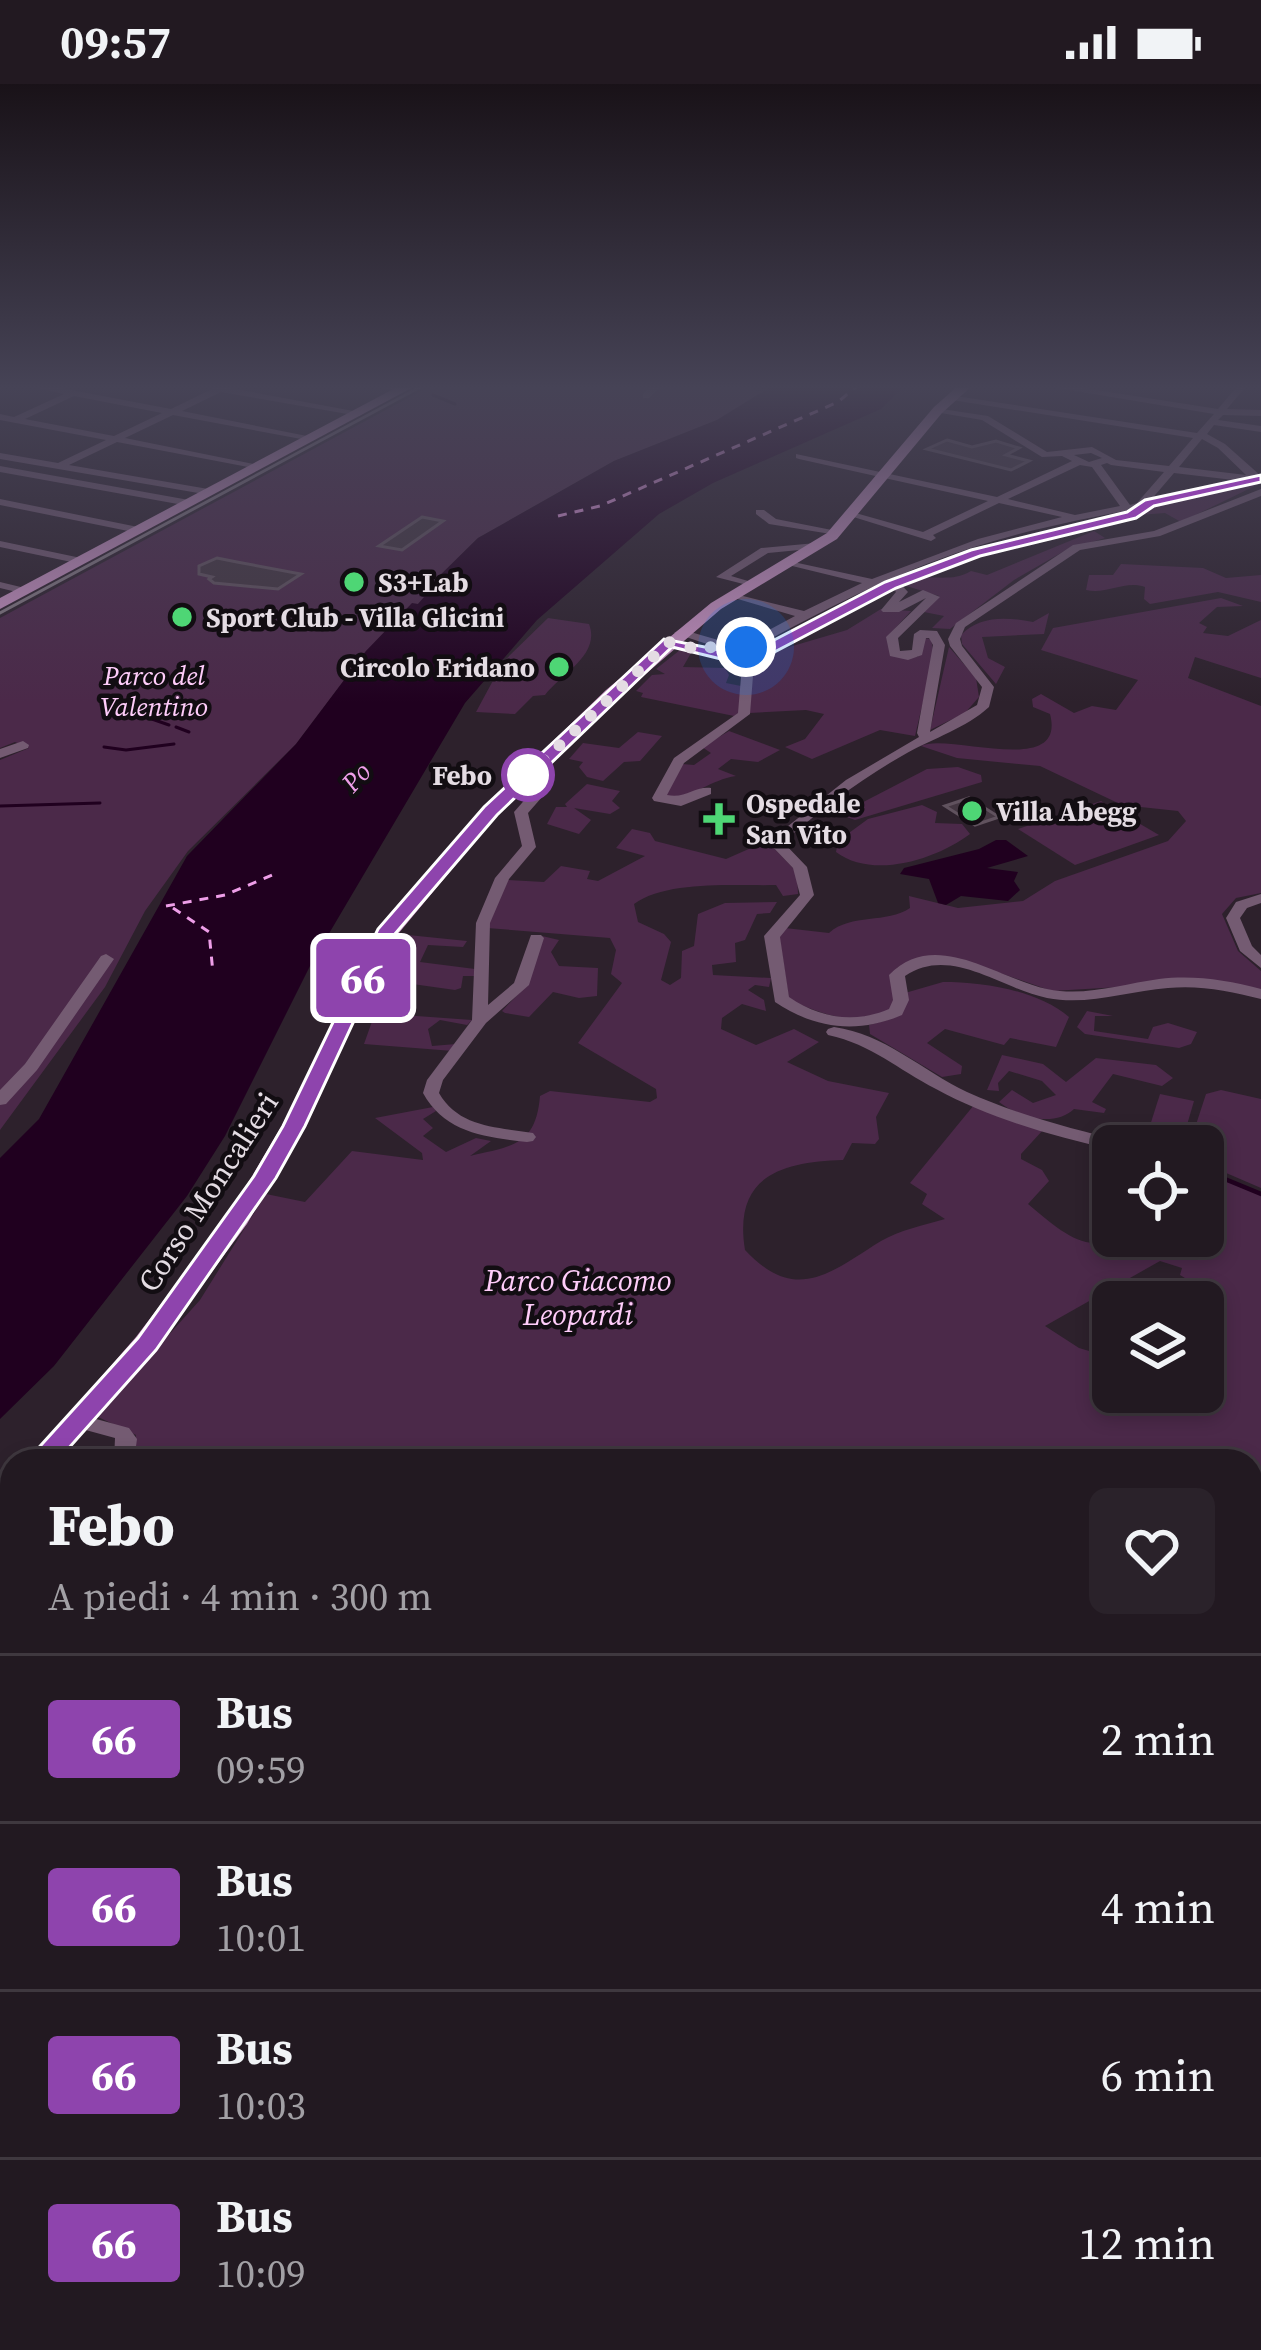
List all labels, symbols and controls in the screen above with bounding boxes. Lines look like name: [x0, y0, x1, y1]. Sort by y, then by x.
text: 09:57: [60, 11, 171, 73]
place label: S3+Lab: [378, 564, 468, 601]
marker: S3+Lab: [341, 569, 367, 595]
place label: Sport Club - Villa Glicini: [206, 599, 504, 636]
marker: Sport Club - Villa Glicini: [169, 604, 195, 630]
your location: [716, 617, 776, 677]
place label: Circolo Eridano: [340, 649, 535, 686]
marker: Circolo Eridano: [546, 654, 572, 680]
park label: Parco del Valentino: [100, 657, 208, 725]
marker: Febo: [503, 750, 553, 800]
water label: Po: [332, 754, 379, 801]
place label: Febo: [432, 757, 492, 794]
place label: Ospedale San Vito: [746, 785, 861, 853]
place label: Villa Abegg: [996, 793, 1137, 830]
marker: Villa Abegg: [959, 798, 985, 824]
marker: Ospedale San Vito: [703, 803, 735, 835]
line badge: 66: [309, 939, 417, 1017]
text: 66: [340, 949, 386, 1007]
street label: Corso Moncalieri: [128, 1084, 288, 1300]
map controls: [1092, 1125, 1224, 1413]
button: locate: [1092, 1125, 1224, 1257]
park label: Parco Giacomo Leopardi: [484, 1260, 671, 1335]
button: layers: [1092, 1281, 1224, 1413]
text: Febo: [48, 1486, 175, 1564]
button: heart: [1089, 1488, 1215, 1614]
text: A piedi · 4 min · 300 m: [48, 1570, 432, 1623]
text: Bus: [216, 1681, 293, 1743]
text: 2 min: [1101, 1708, 1215, 1770]
text: 66: [91, 1710, 137, 1768]
text: 09:59: [216, 1743, 306, 1796]
text: Bus: [216, 1849, 293, 1911]
text: 4 min: [1101, 1876, 1215, 1938]
text: 66: [91, 1878, 137, 1936]
text: 10:01: [216, 1911, 306, 1964]
text: Bus: [216, 2017, 293, 2079]
text: 6 min: [1101, 2044, 1215, 2106]
text: 66: [91, 2046, 137, 2104]
text: 10:03: [216, 2079, 306, 2132]
text: Bus: [216, 2185, 293, 2247]
text: 12 min: [1078, 2212, 1215, 2274]
text: 66: [91, 2214, 137, 2272]
text: 10:09: [216, 2247, 306, 2300]

